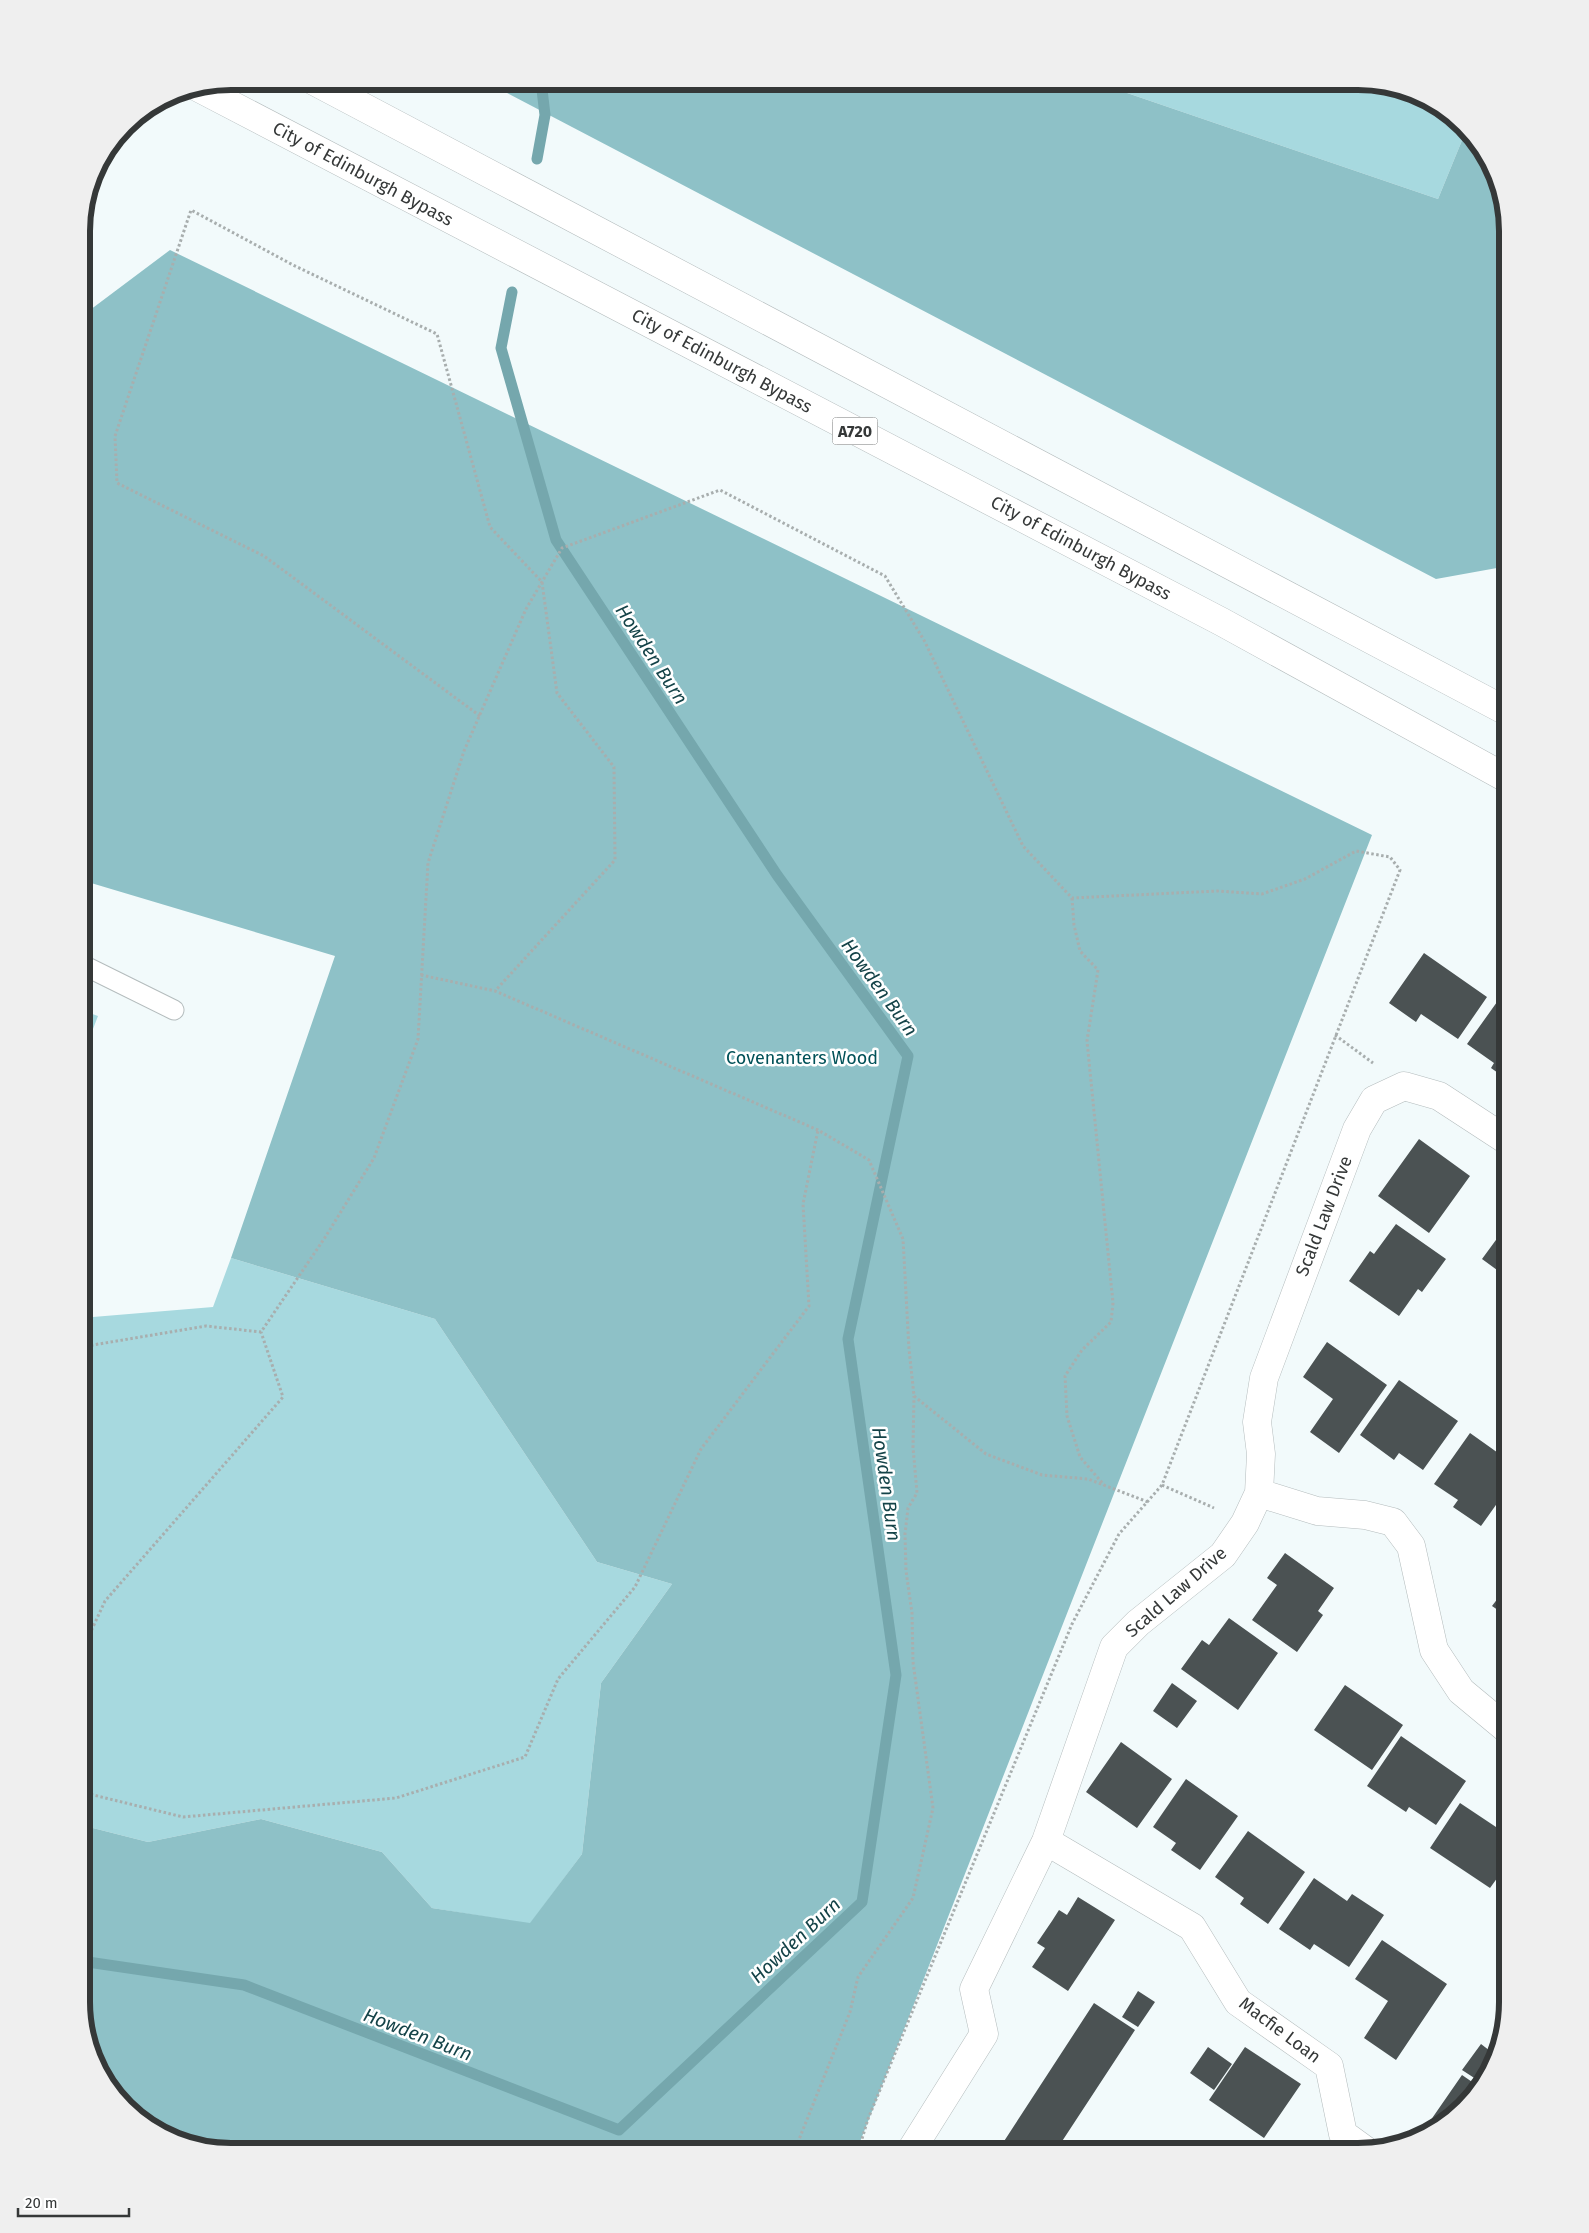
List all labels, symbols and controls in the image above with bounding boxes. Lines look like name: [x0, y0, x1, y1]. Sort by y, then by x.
street label: City of Edinburgh Bypass: [269, 117, 457, 231]
street label: City of Edinburgh Bypass: [628, 304, 816, 418]
road number: A720: [832, 418, 878, 444]
street label: City of Edinburgh Bypass: [987, 491, 1175, 605]
water label: Howden Burn: [611, 600, 693, 709]
water label: Howden Burn: [837, 934, 923, 1041]
park label: Covenanters Wood: [726, 1047, 878, 1069]
street label: Scald Law Drive: [1291, 1153, 1357, 1279]
water label: Howden Burn: [867, 1426, 906, 1543]
street label: Scald Law Drive: [1121, 1542, 1231, 1642]
water label: Howden Burn: [745, 1893, 845, 1988]
street label: Macfie Loan: [1235, 1992, 1325, 2068]
water label: Howden Burn: [360, 2003, 476, 2066]
scale bar: [18, 2186, 129, 2218]
text: 20 m: [25, 2194, 58, 2212]

